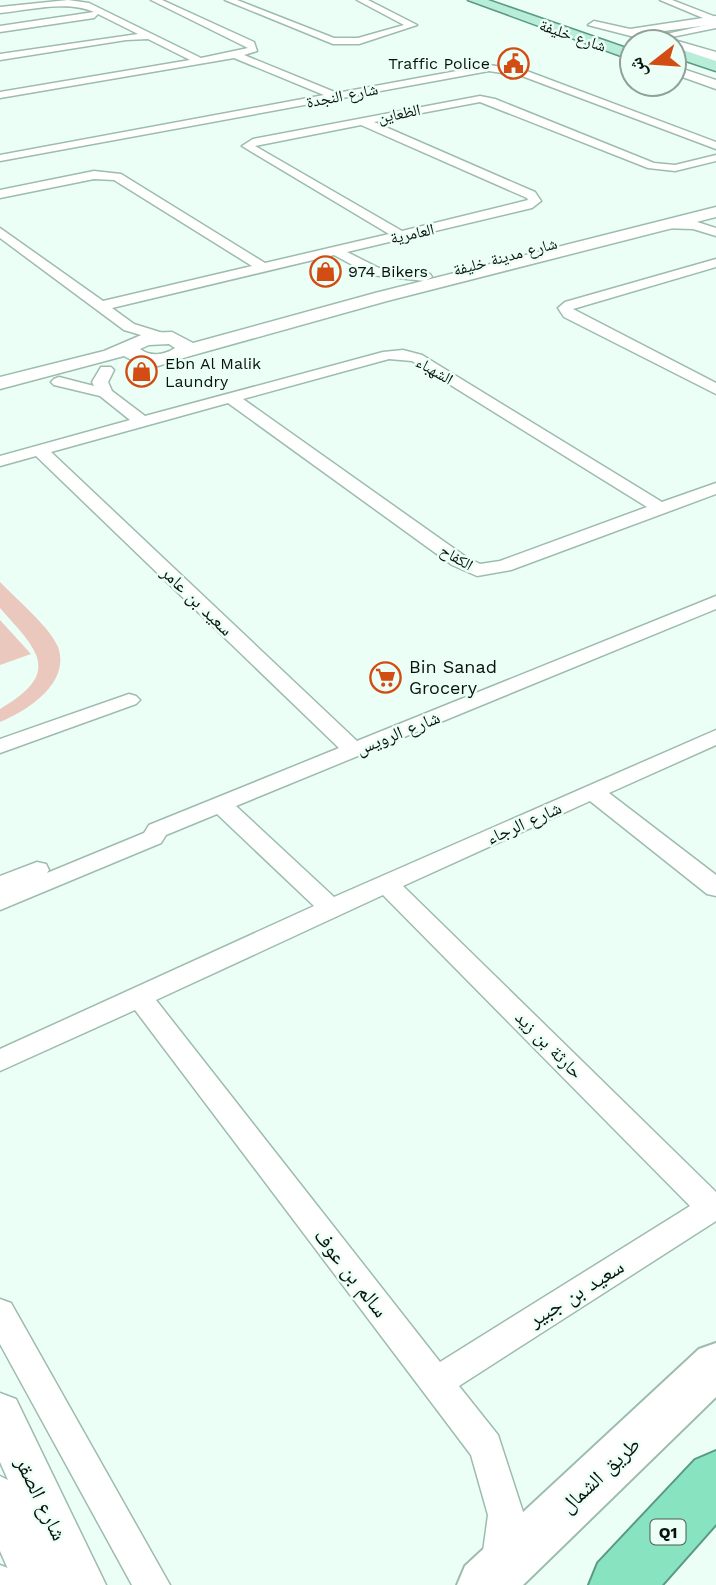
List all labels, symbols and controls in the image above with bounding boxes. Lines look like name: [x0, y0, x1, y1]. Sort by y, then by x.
street label: شارع خليفة: [537, 15, 609, 57]
north arrow: [618, 28, 688, 98]
public building icon: Traffic Police: [496, 46, 530, 80]
place label: Traffic Police: [388, 54, 490, 73]
text: ش: [623, 55, 651, 81]
street label: شارع النجدة: [305, 79, 380, 113]
street label: الظعاين: [376, 100, 422, 128]
street label: العامرية: [388, 219, 436, 248]
street label: شارع مدينة خليفة: [451, 233, 559, 280]
shop icon: 974 Bikers: [308, 254, 342, 288]
place label: 974 Bikers: [348, 262, 428, 281]
street label: الشهباء: [413, 352, 457, 389]
place label: Ebn Al Malik Laundry: [165, 354, 261, 391]
shop icon: Ebn Al Malik Laundry: [125, 355, 159, 389]
street label: الكفاح: [436, 540, 477, 575]
street label: سعيد بن عامر: [156, 561, 237, 641]
place label: Bin Sanad Grocery: [409, 656, 497, 698]
supermarket icon: Bin Sanad Grocery: [369, 660, 403, 694]
street label: شارع الرويس: [353, 706, 443, 760]
street label: شارع الرجاء: [483, 797, 565, 849]
street label: حارثة بن زيد: [511, 1007, 587, 1083]
street label: سالم بن عوف: [308, 1224, 394, 1323]
street label: سعيد بن جبير: [522, 1253, 629, 1333]
street label: طريق الشمال: [555, 1431, 645, 1519]
street label: شارع الصقر: [9, 1452, 72, 1545]
road number: Q1: [650, 1520, 686, 1544]

